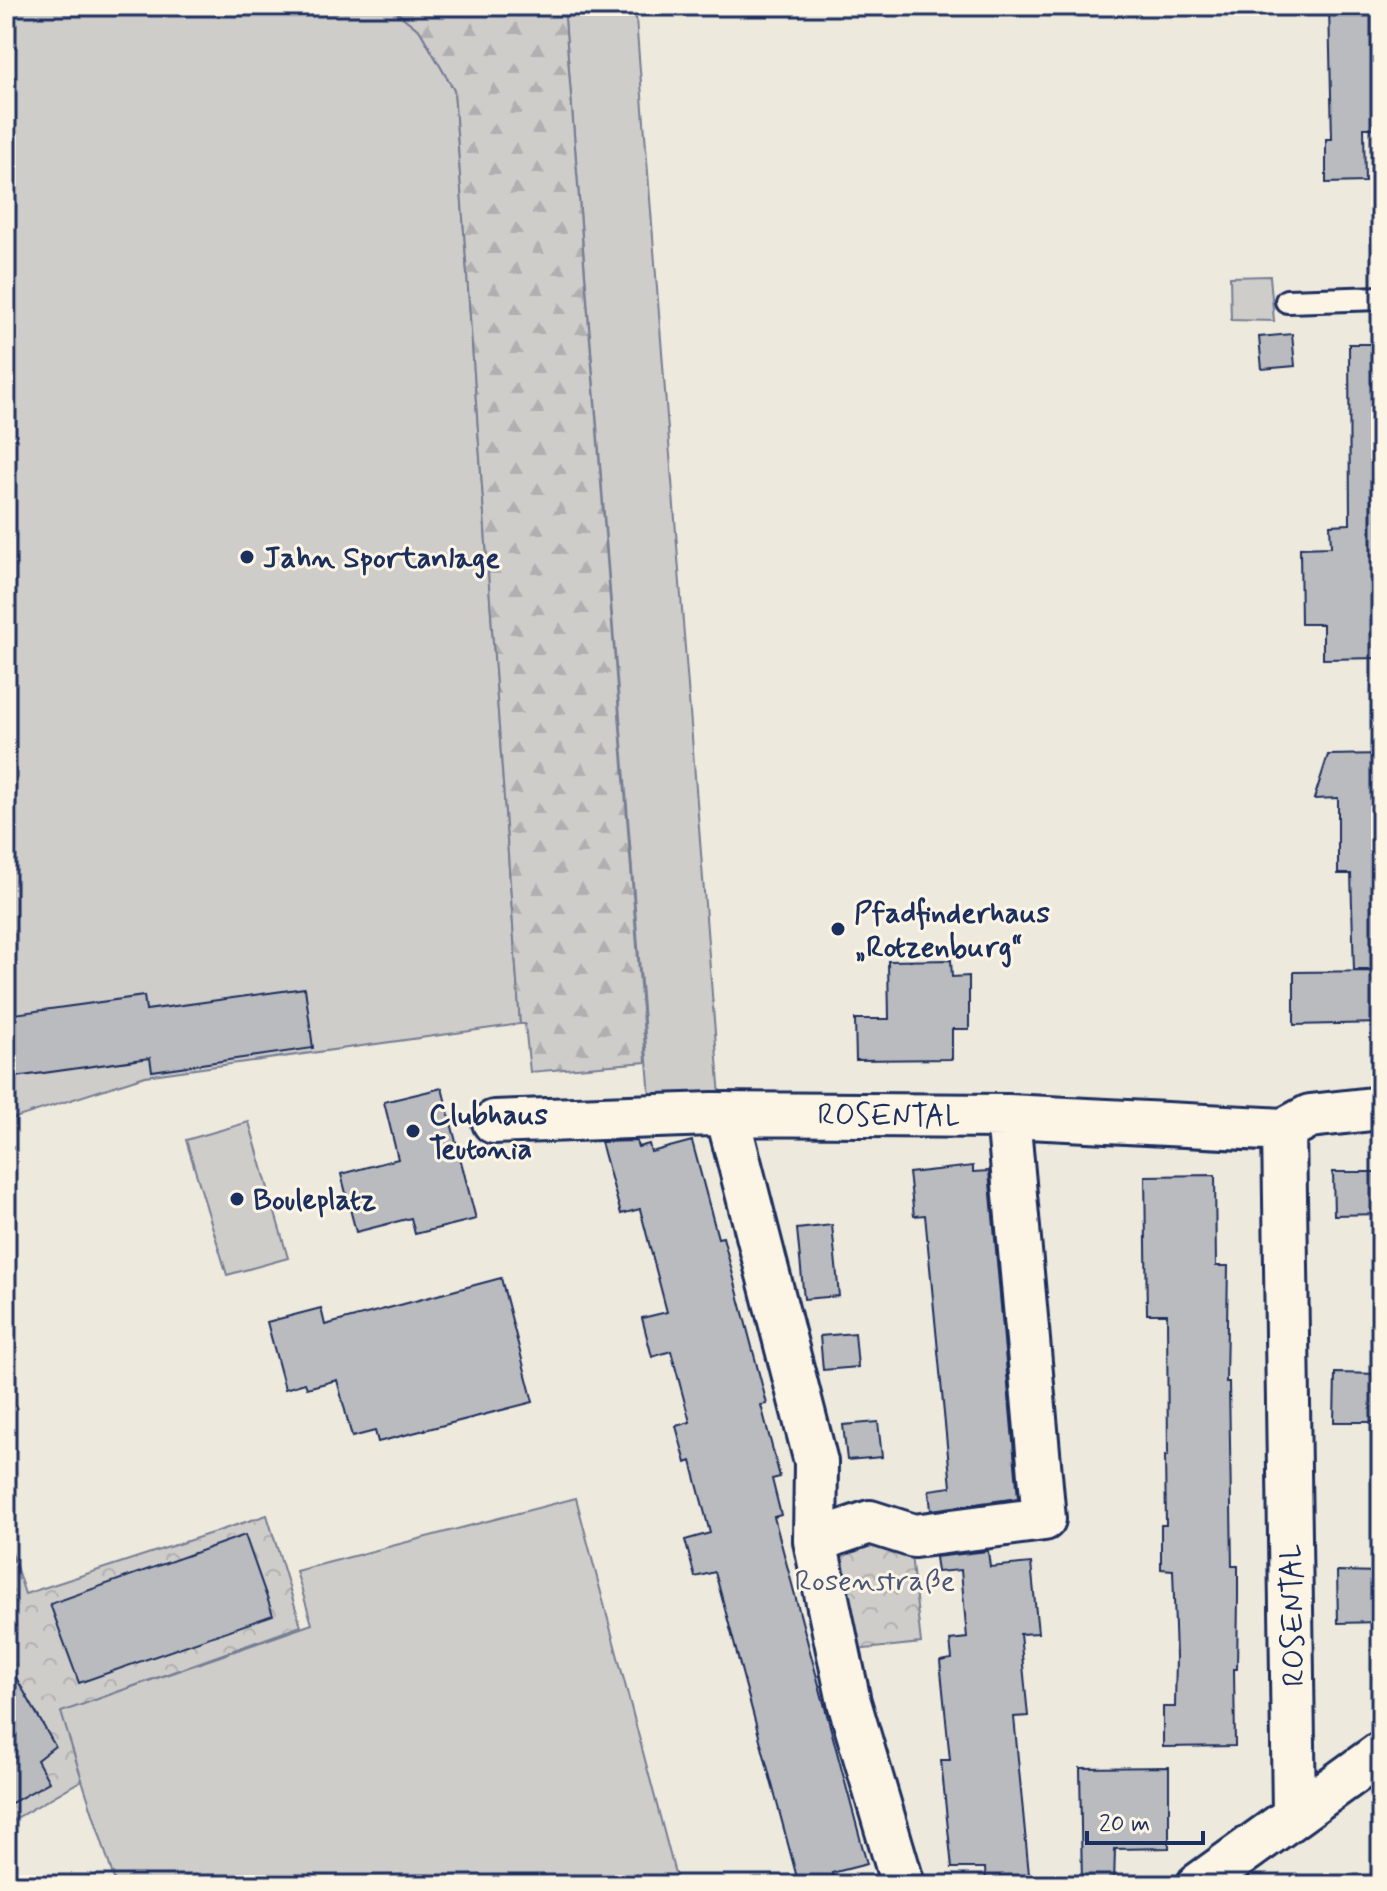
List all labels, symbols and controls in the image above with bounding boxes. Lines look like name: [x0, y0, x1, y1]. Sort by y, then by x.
place label: Jahn Sportanlage: [263, 539, 500, 579]
marker: Jahn Sportanlage: [238, 548, 256, 566]
place label: Pfadfinderhaus „Rotzenburg“: [854, 894, 1051, 968]
marker: Pfadfinderhaus „Rotzenburg“: [829, 920, 847, 938]
place label: Clubhaus Teutonia: [429, 1096, 549, 1169]
street label: ROSENTAL: [817, 1096, 961, 1137]
marker: Clubhaus Teutonia: [404, 1122, 422, 1140]
place label: Bouleplatz: [253, 1181, 376, 1220]
marker: Bouleplatz: [228, 1190, 246, 1208]
street label: ROSENTAL: [1273, 1543, 1314, 1687]
park label: Rosenstraße: [795, 1562, 955, 1601]
scale bar: [1087, 1795, 1203, 1845]
text: 20 m: [1099, 1809, 1150, 1840]

